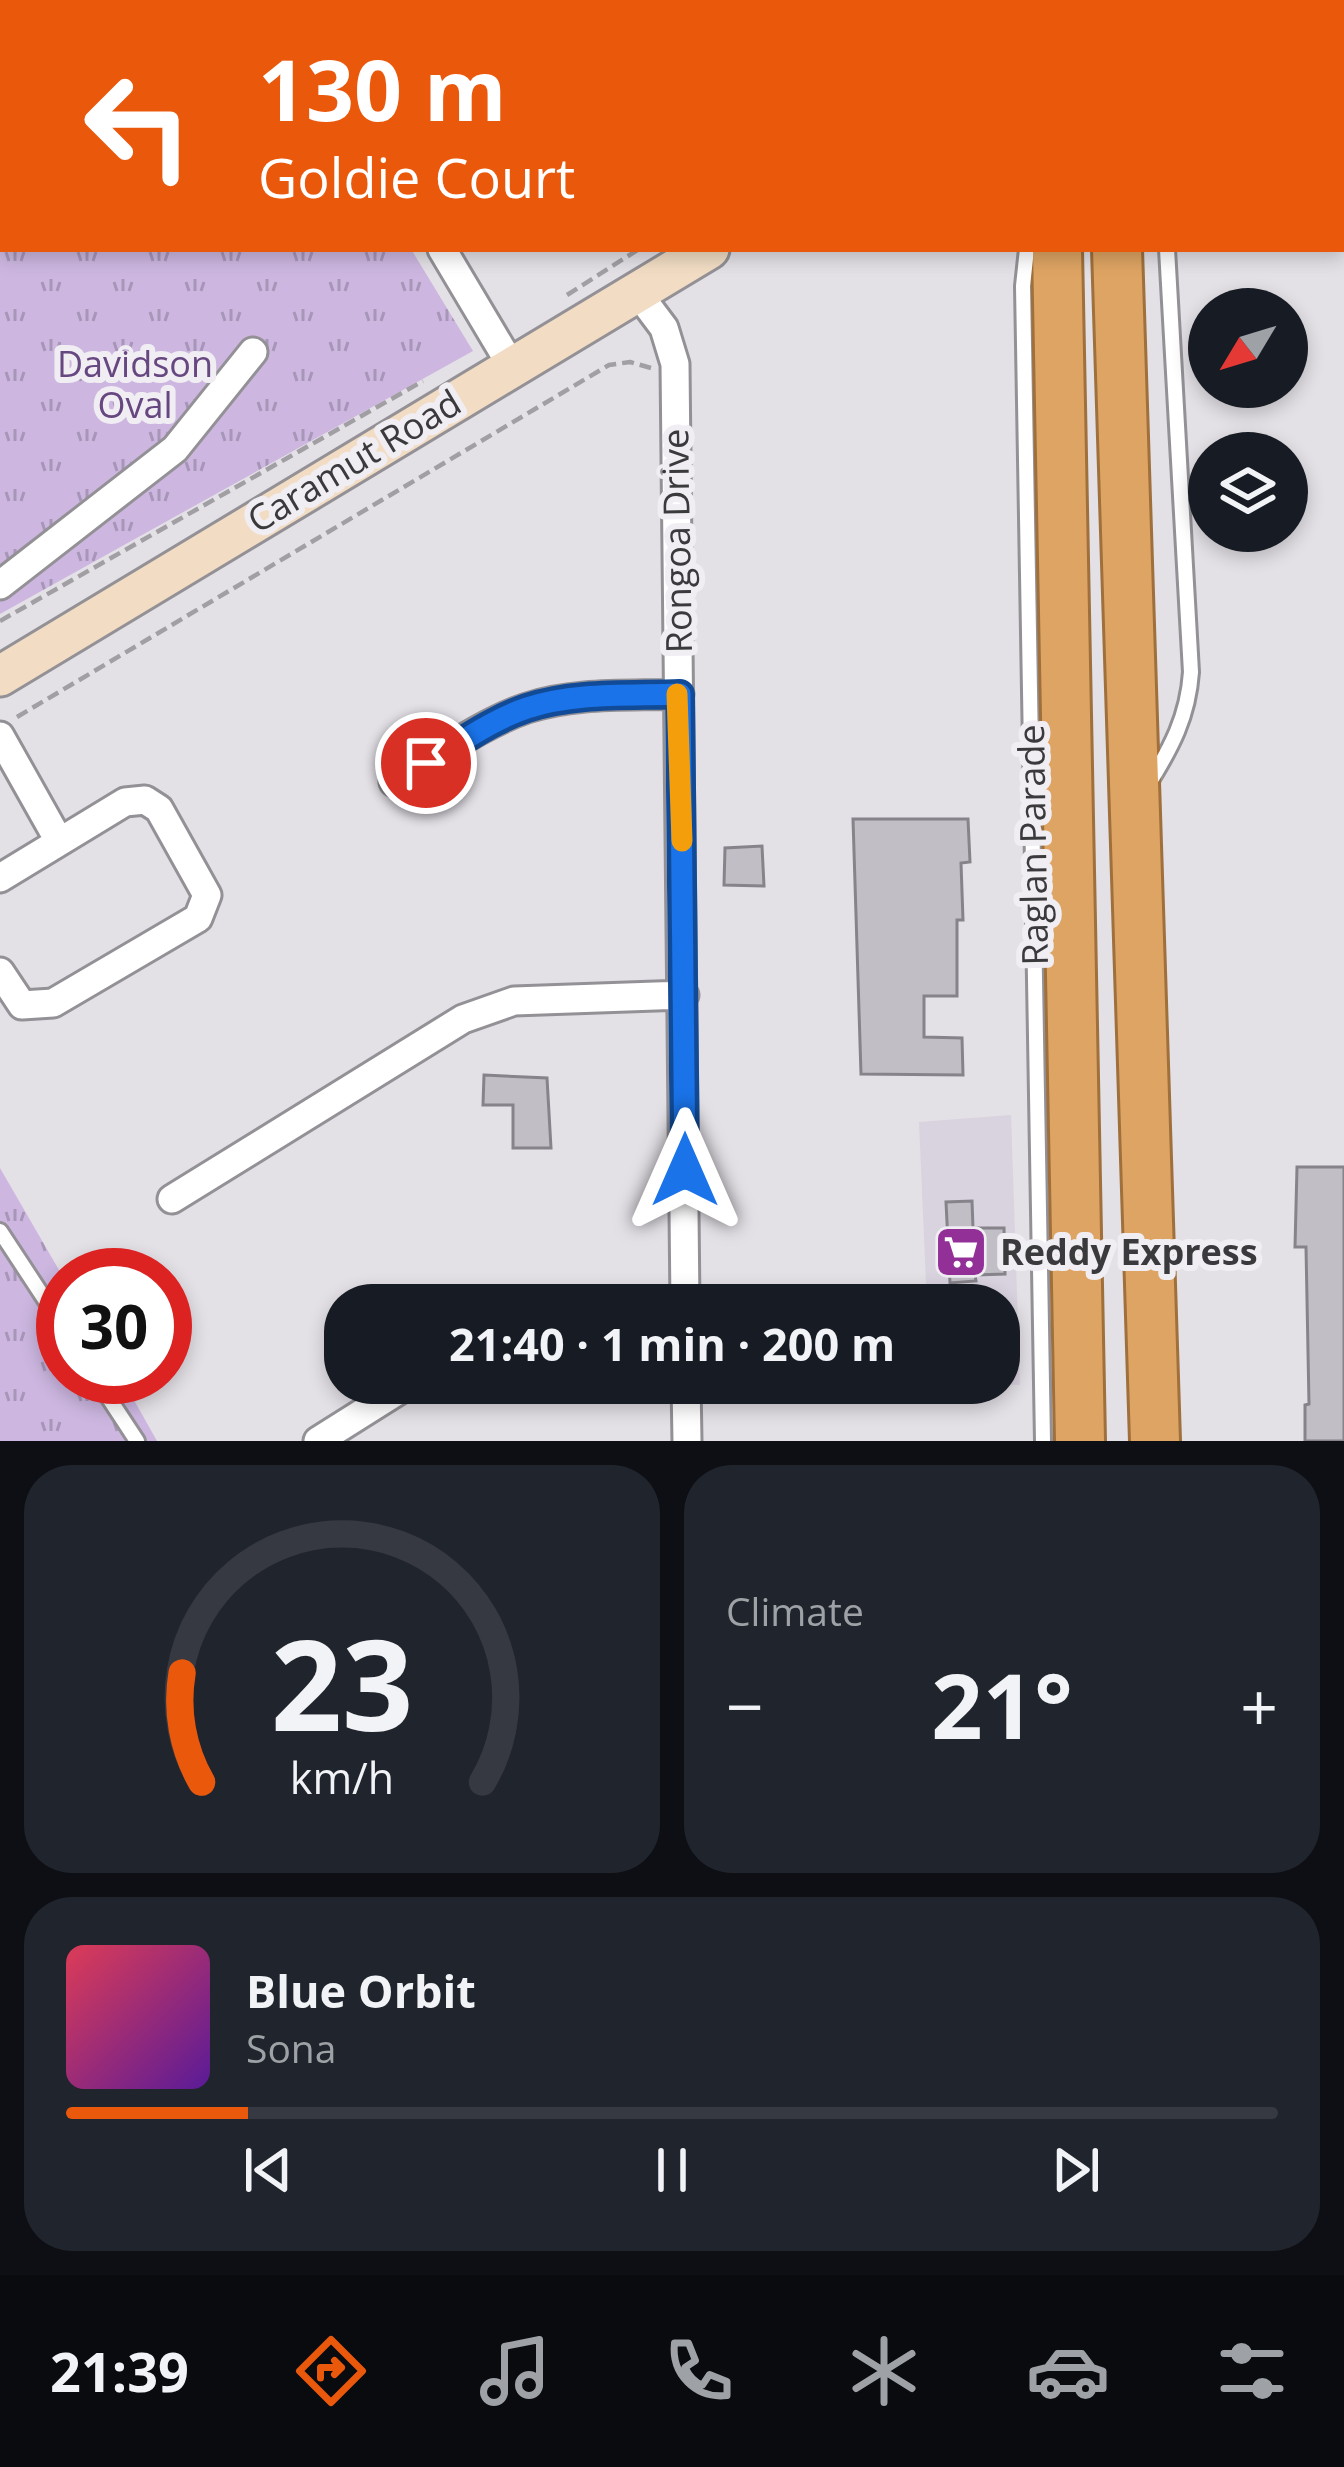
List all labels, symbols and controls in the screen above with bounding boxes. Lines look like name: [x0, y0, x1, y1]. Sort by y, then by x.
text: 130 m: [258, 31, 506, 146]
icon: left: [60, 48, 216, 204]
text: Goldie Court: [258, 140, 575, 214]
north arrow: [1188, 288, 1308, 408]
map controls: [1188, 288, 1308, 552]
park label: Davidson Oval: [57, 339, 213, 429]
street label: Caramut Road: [238, 378, 470, 544]
street label: Rongoa Drive: [650, 428, 703, 654]
button: layers: [1188, 432, 1308, 552]
pin: [375, 712, 477, 814]
street label: Raglan Parade: [1006, 724, 1059, 966]
icon: arrive: [393, 730, 459, 796]
position arrow: [622, 1107, 748, 1233]
supermarket icon: Reddy Express: [933, 1224, 989, 1280]
place label: Reddy Express: [1000, 1227, 1258, 1276]
speed limit sign: 30: [36, 1248, 192, 1404]
text: 21:40 · 1 min · 200 m: [449, 1313, 895, 1374]
text: Climate: [726, 1584, 864, 1637]
text: 23: [271, 1598, 413, 1768]
text: 21°: [931, 1643, 1073, 1765]
text: −: [726, 1660, 764, 1750]
text: +: [1240, 1660, 1278, 1750]
text: km/h: [290, 1748, 394, 1807]
text: Blue Orbit: [246, 1960, 476, 2021]
text: Sona: [246, 2021, 336, 2074]
icon: previous: [235, 2137, 301, 2203]
icon: pause: [639, 2137, 705, 2203]
icon: next: [1043, 2137, 1109, 2203]
icon: directions: [289, 2329, 373, 2413]
icon: music: [473, 2329, 557, 2413]
icon: phone: [657, 2329, 741, 2413]
icon: climate: [842, 2329, 926, 2413]
icon: car: [1026, 2329, 1110, 2413]
icon: filters: [1210, 2329, 1294, 2413]
text: 21:39: [50, 2334, 189, 2408]

